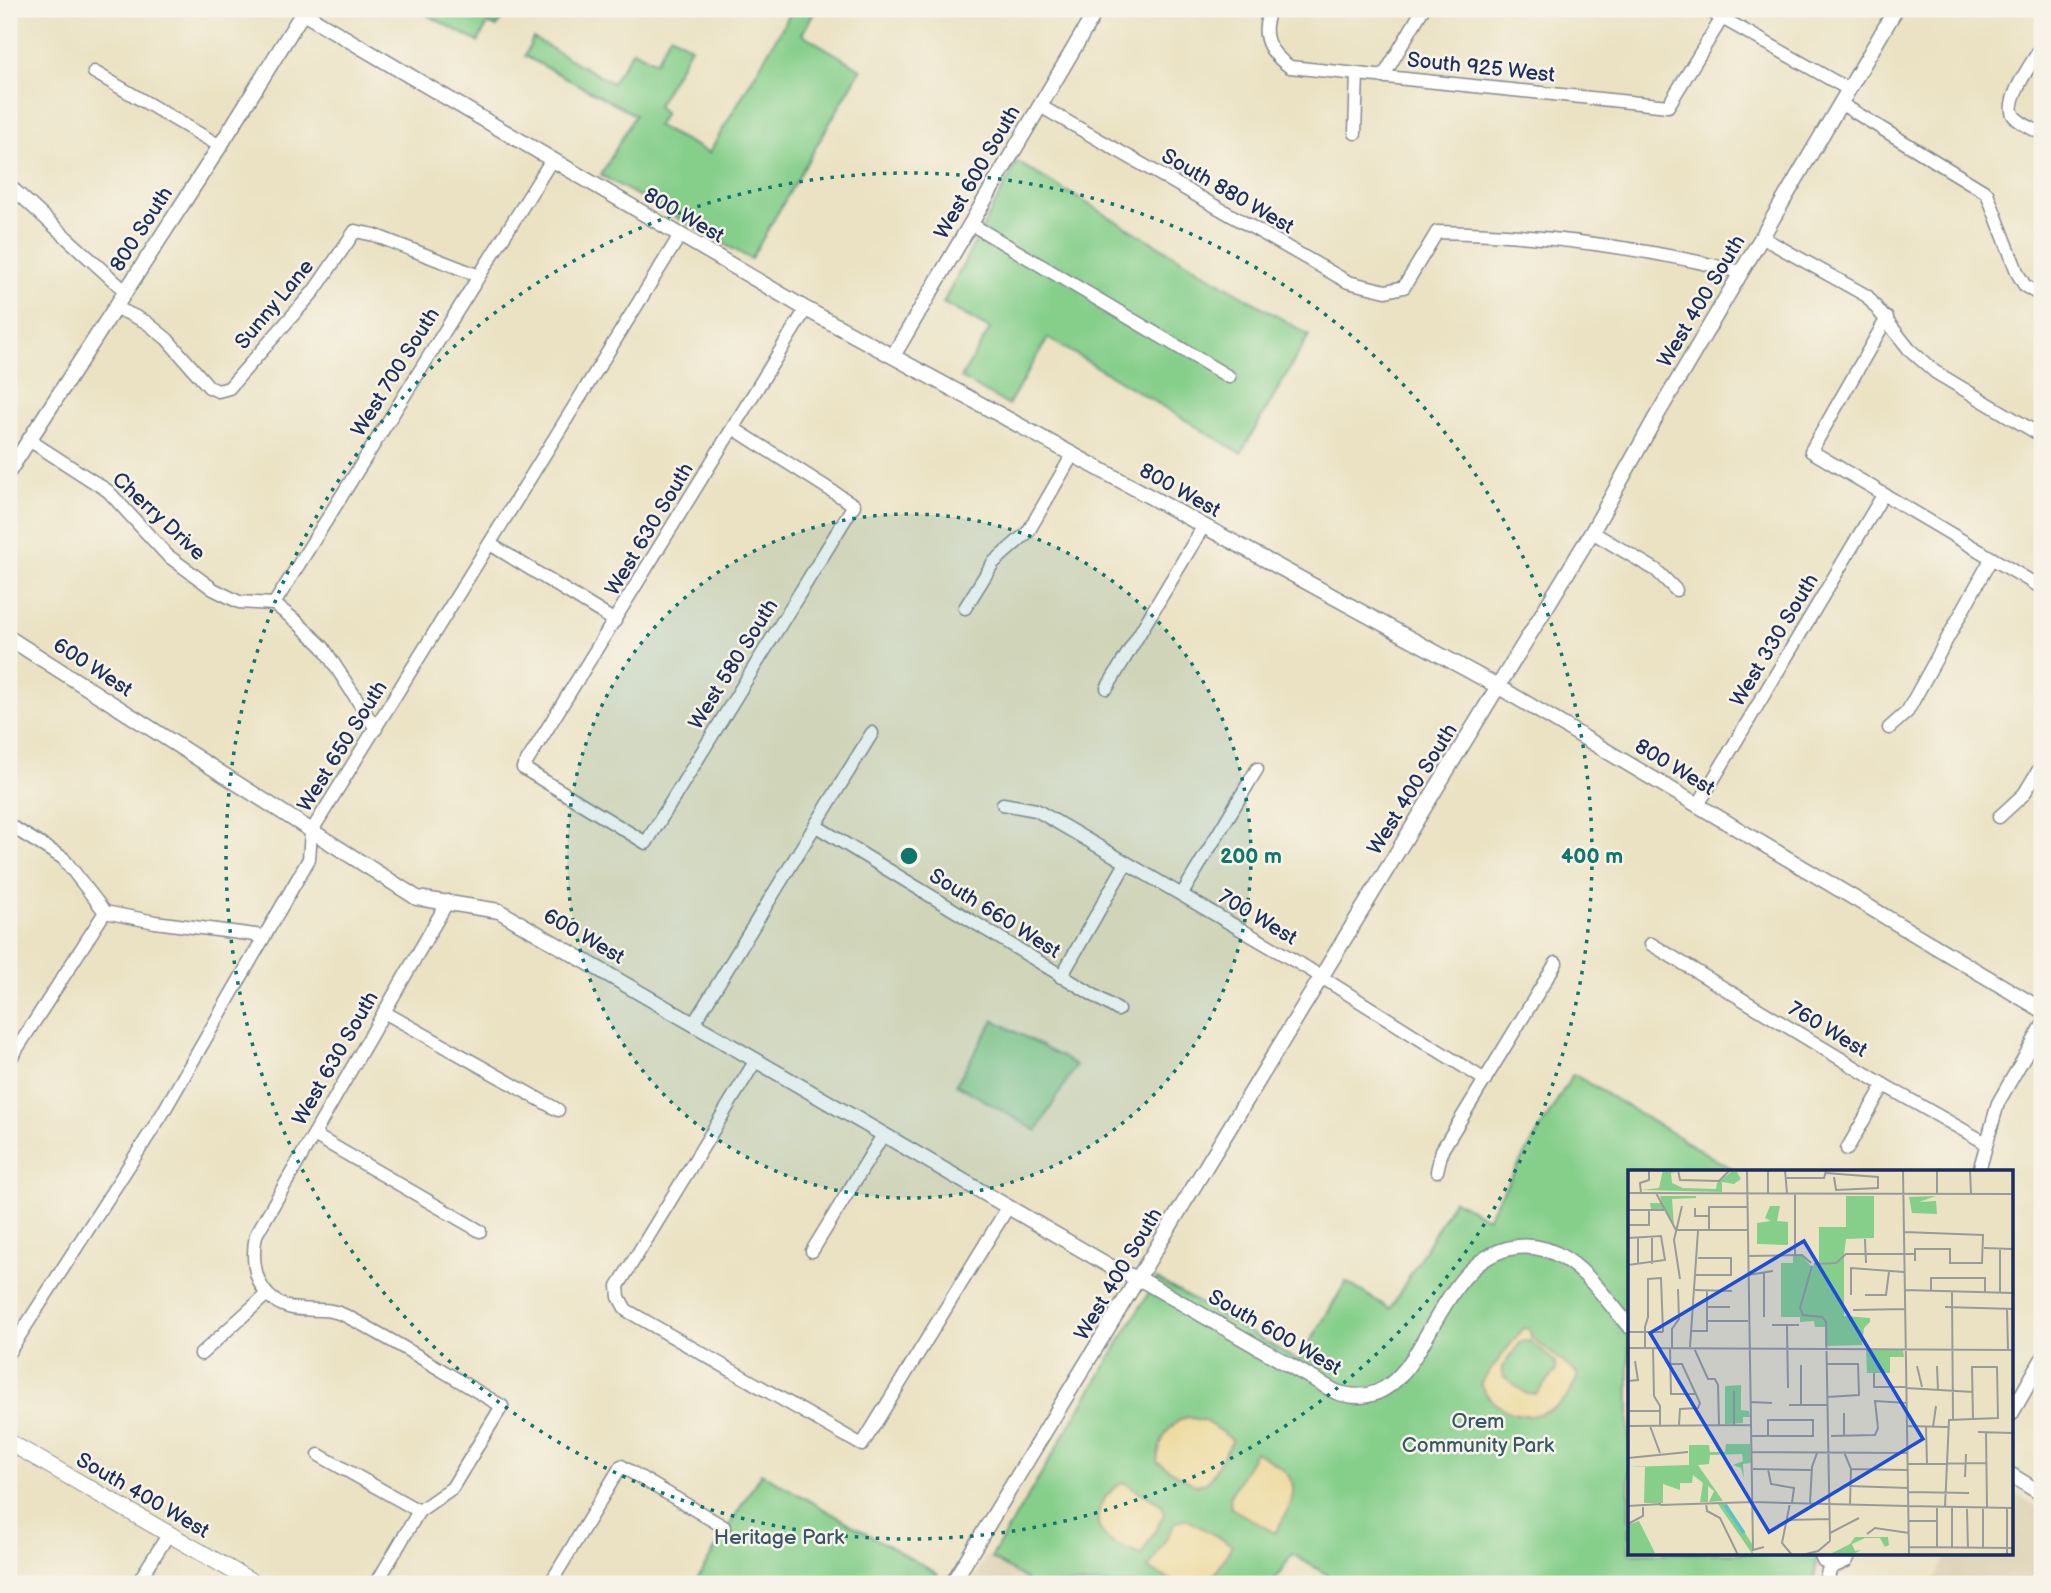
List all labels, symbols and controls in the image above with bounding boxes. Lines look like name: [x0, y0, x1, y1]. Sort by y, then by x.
street label: South 925 West: [1406, 47, 1557, 88]
street label: West 600 South: [929, 101, 1026, 243]
street label: South 880 West: [1157, 143, 1299, 240]
street label: 800 South: [105, 182, 178, 276]
street label: 800 West: [639, 182, 729, 249]
street label: West 400 South: [1652, 231, 1751, 372]
street label: Sunny Lane: [230, 254, 319, 354]
street label: West 700 South: [346, 303, 445, 441]
street label: West 630 South: [600, 458, 699, 600]
street label: 800 West: [1135, 458, 1225, 523]
street label: Cherry Drive: [107, 467, 210, 566]
street label: West 330 South: [1725, 569, 1824, 711]
street label: West 580 South: [683, 594, 783, 734]
street label: 600 West: [48, 633, 138, 703]
street label: West 650 South: [292, 676, 393, 816]
street label: West 400 South: [1362, 719, 1463, 859]
street label: 800 West: [1630, 734, 1720, 801]
centre of rings: [897, 844, 921, 868]
text: 200 m: [1220, 844, 1282, 869]
text: 400 m: [1561, 844, 1623, 869]
street label: South 660 West: [925, 863, 1065, 964]
street label: 700 West: [1214, 884, 1302, 951]
street label: 600 West: [539, 903, 629, 970]
street label: West 630 South: [287, 987, 384, 1130]
street label: 760 West: [1784, 996, 1872, 1063]
inset map: [1628, 1170, 2012, 1554]
street label: West 400 South: [1069, 1204, 1168, 1345]
street label: South 600 West: [1204, 1284, 1346, 1381]
park label: Orem Community Park: [1402, 1409, 1555, 1458]
street label: South 400 West: [72, 1447, 214, 1544]
park label: Heritage Park: [714, 1525, 845, 1550]

